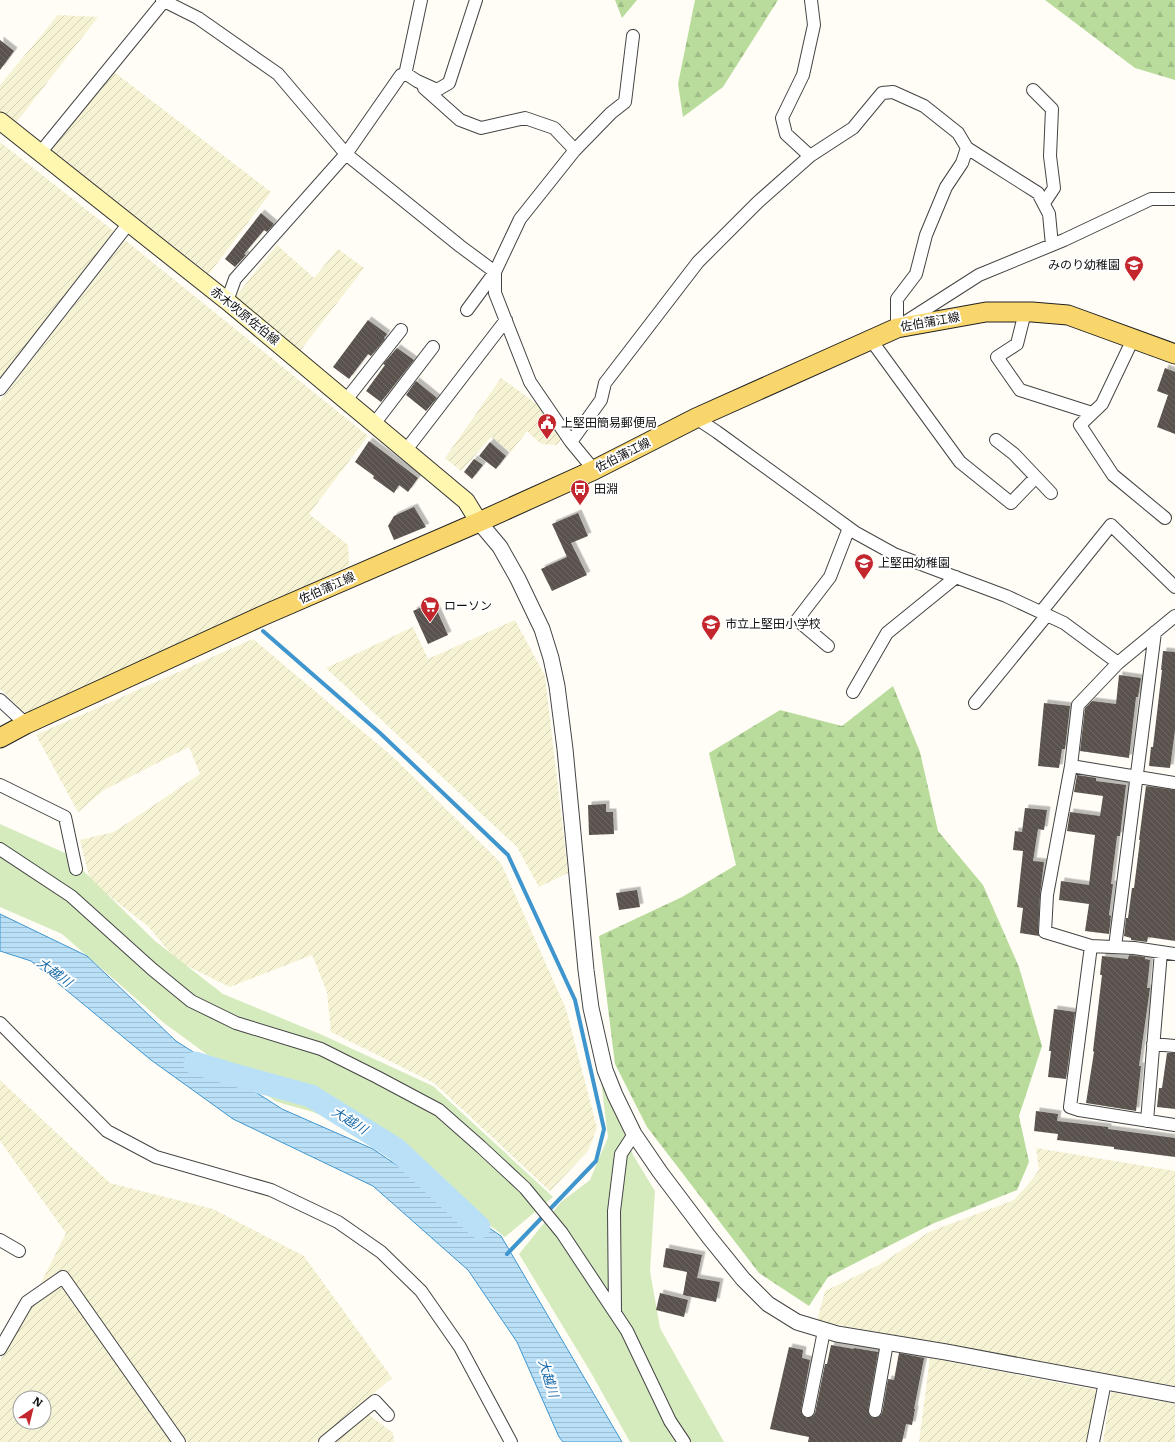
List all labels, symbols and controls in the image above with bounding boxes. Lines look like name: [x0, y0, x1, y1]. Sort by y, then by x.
school or university icon: みのり幼稚園: [1123, 254, 1145, 282]
place label: みのり幼稚園: [1048, 255, 1120, 273]
street label: 赤木吹原佐伯線: [207, 282, 284, 349]
street label: 佐伯蒲江線: [899, 307, 961, 335]
public building icon: 上堅田簡易郵便局: [536, 412, 558, 440]
place label: 上堅田簡易郵便局: [561, 413, 657, 431]
street label: 佐伯蒲江線: [592, 432, 653, 476]
bus stop icon: 田淵: [569, 478, 591, 506]
place label: 田淵: [594, 479, 618, 497]
school or university icon: 上堅田幼稚園: [853, 552, 875, 580]
place label: 上堅田幼稚園: [878, 553, 950, 571]
street label: 佐伯蒲江線: [296, 567, 358, 608]
supermarket icon: ローソン: [419, 595, 441, 623]
place label: ローソン: [444, 596, 492, 614]
school or university icon: 市立上堅田小学校: [700, 613, 722, 641]
place label: 市立上堅田小学校: [725, 614, 821, 632]
water label: 大越川: [34, 952, 78, 992]
water label: 大越川: [329, 1101, 374, 1139]
water label: 大越川: [535, 1356, 565, 1401]
north arrow: [12, 1390, 52, 1430]
text: N: [30, 1392, 47, 1410]

